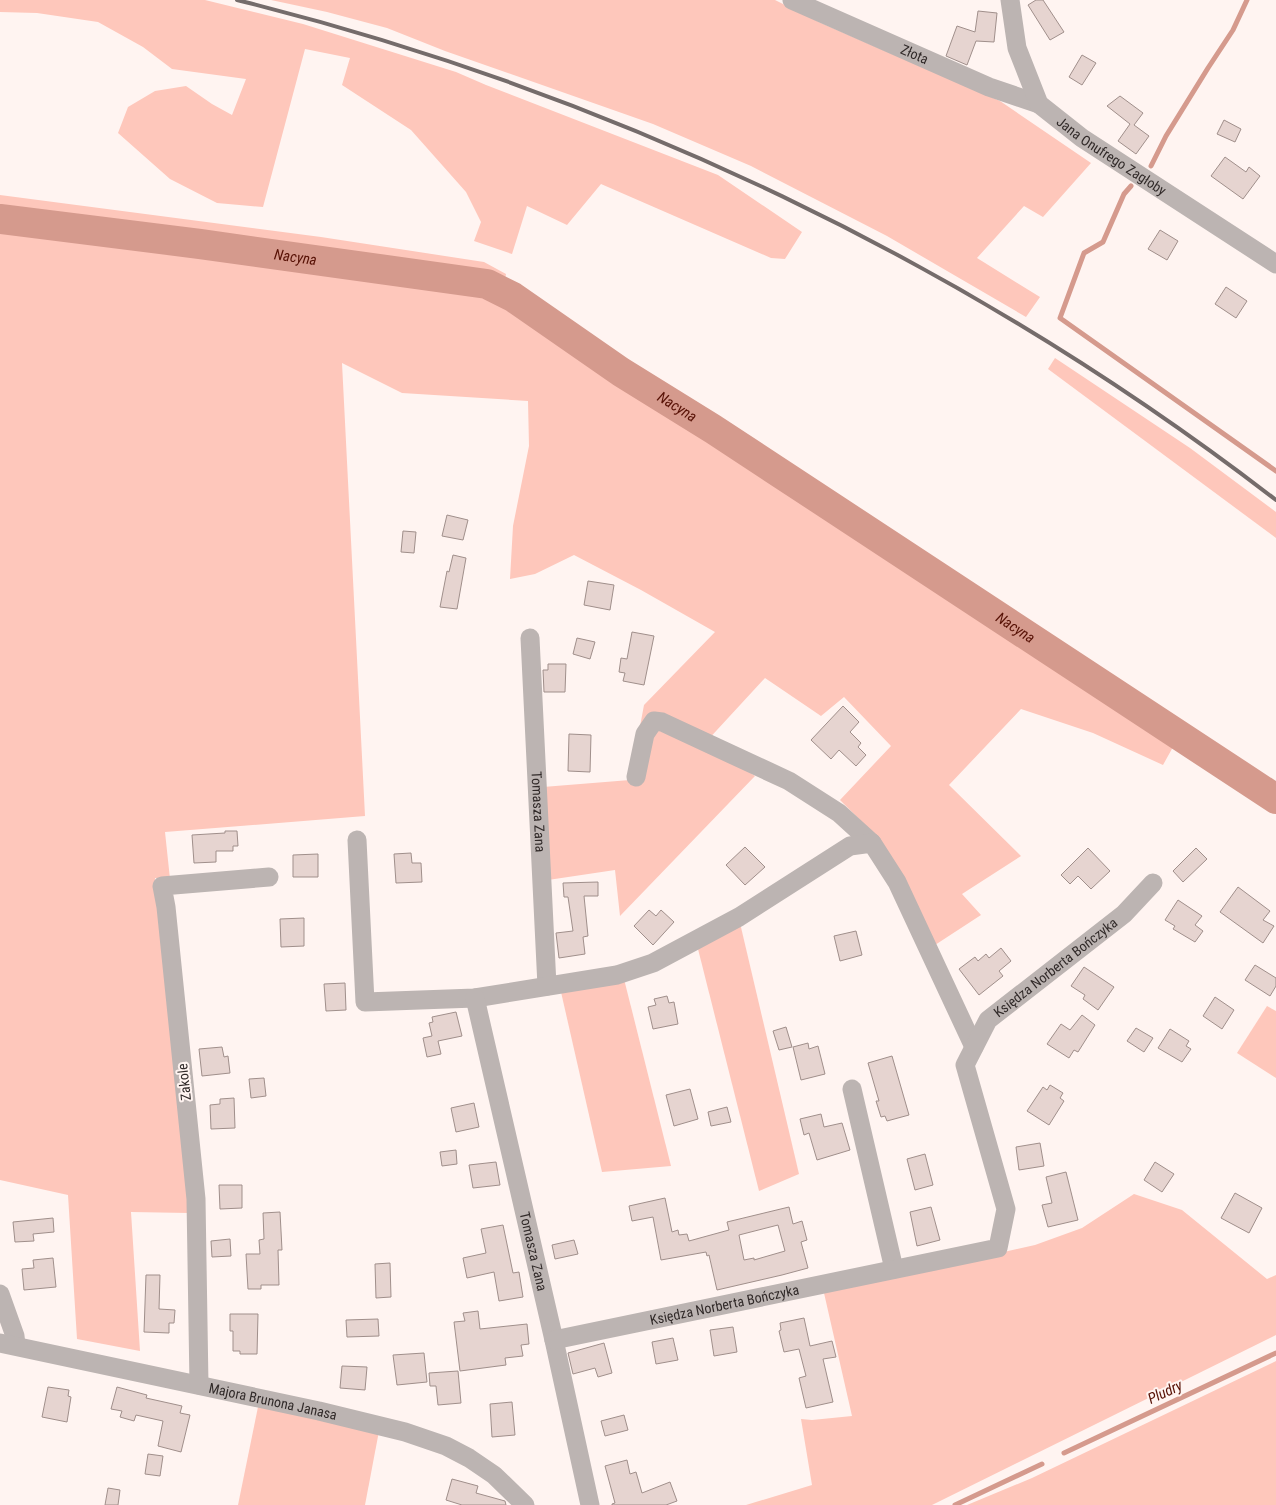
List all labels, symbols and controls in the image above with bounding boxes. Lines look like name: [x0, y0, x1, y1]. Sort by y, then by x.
street label: Złota: [898, 41, 931, 67]
street label: Jana Onufrego Zagłoby: [1054, 113, 1169, 199]
water label: Nacyna: [273, 245, 318, 269]
water label: Nacyna: [654, 388, 700, 426]
water label: Nacyna: [993, 608, 1038, 647]
street label: Tomasza Zana: [529, 771, 548, 853]
street label: Księdza Norberta Bończyka: [991, 914, 1120, 1020]
street label: Zakole: [174, 1062, 194, 1101]
street label: Tomasza Zana: [517, 1210, 550, 1293]
street label: Księdza Norberta Bończyka: [648, 1281, 800, 1328]
water label: Pludry: [1145, 1376, 1186, 1408]
street label: Majora Brunona Janasa: [207, 1380, 339, 1423]

